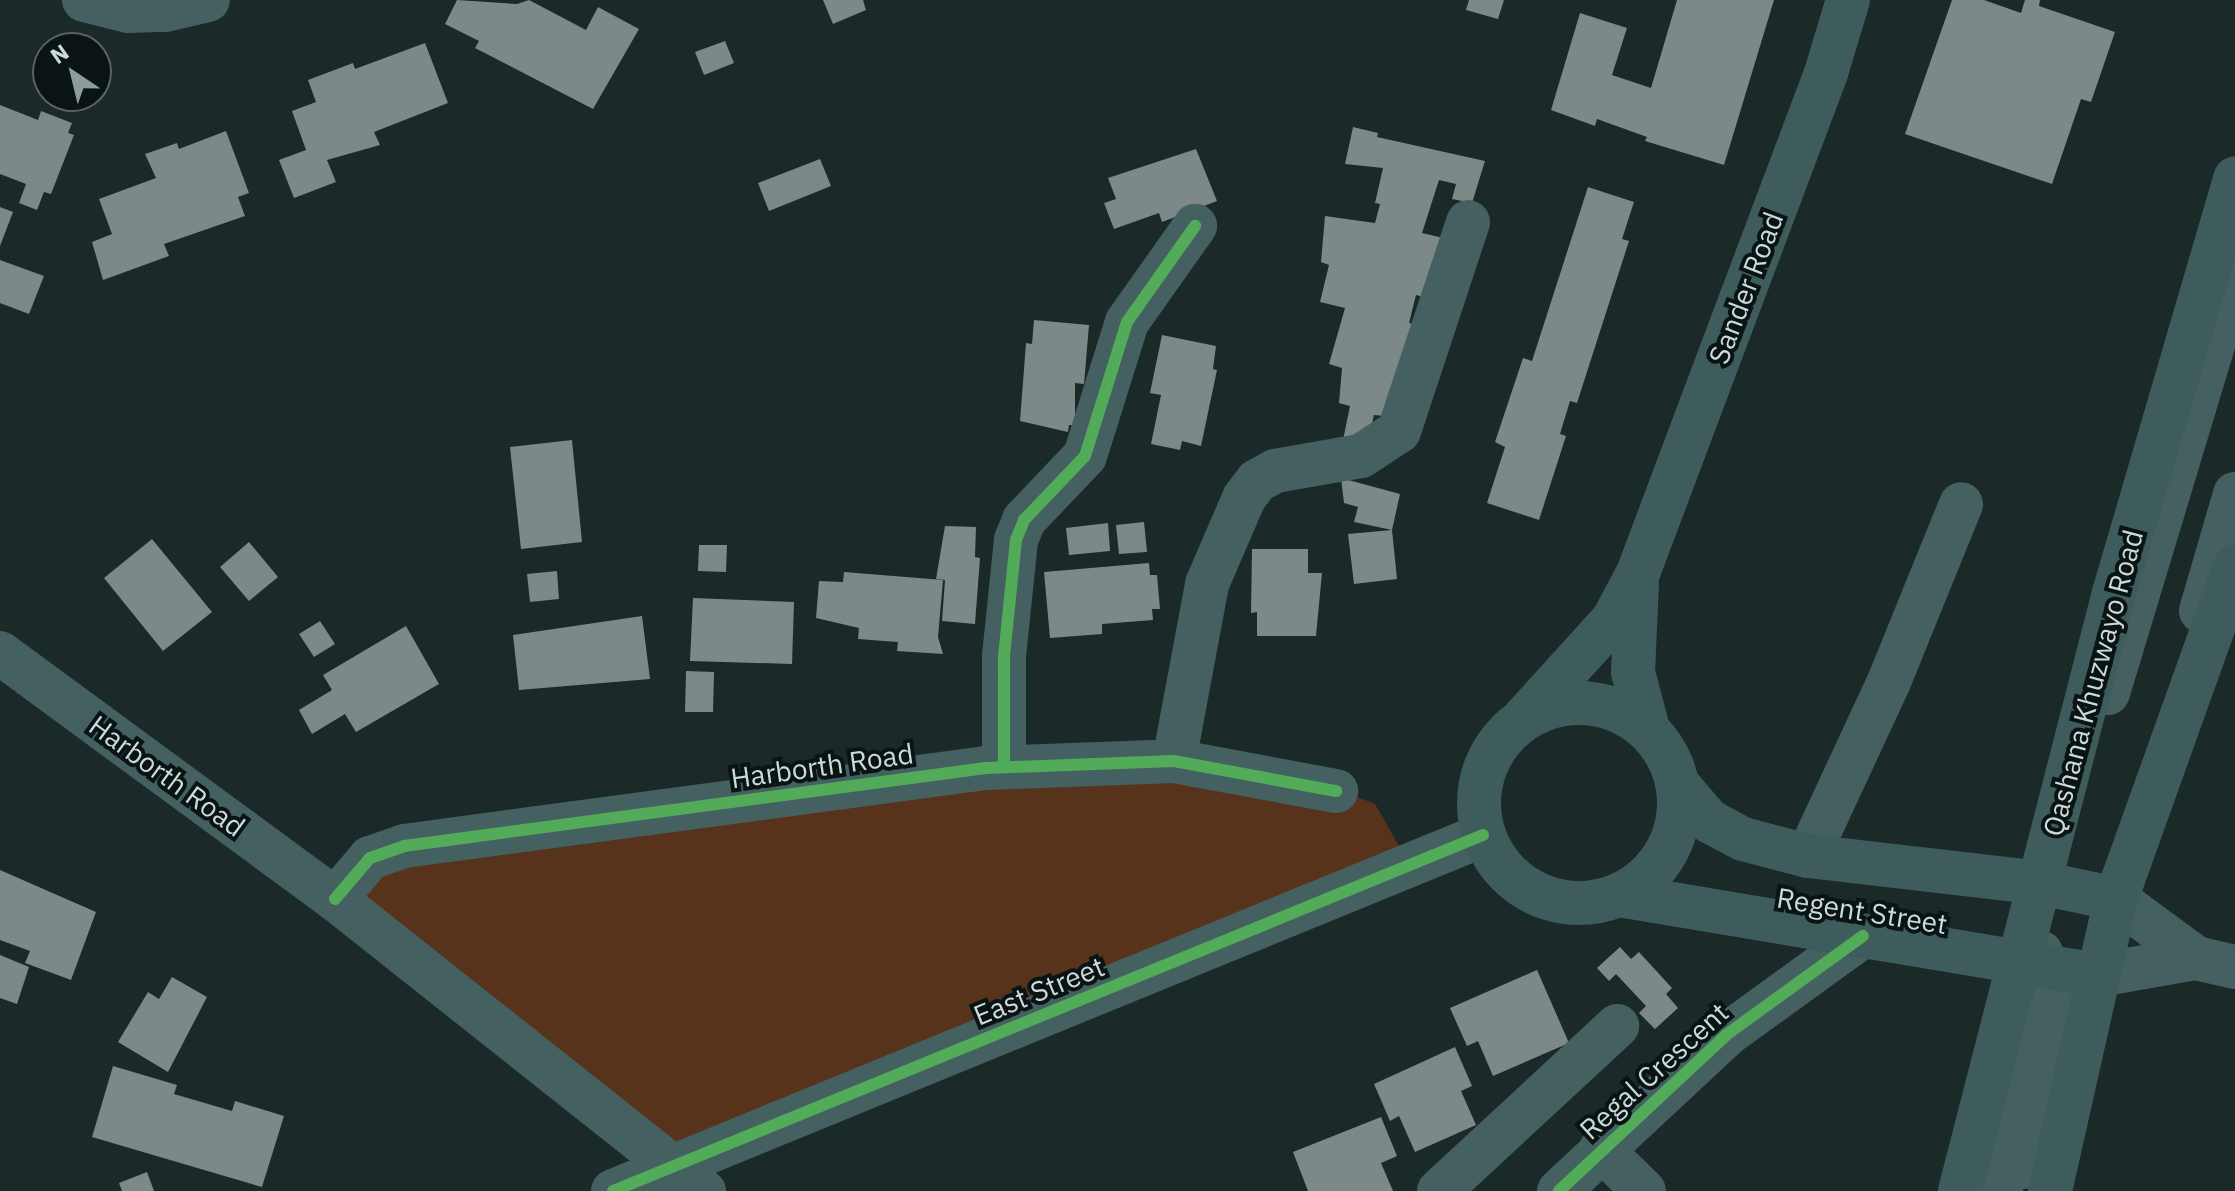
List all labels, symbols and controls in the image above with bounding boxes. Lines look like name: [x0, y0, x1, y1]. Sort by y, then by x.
north arrow: [32, 32, 112, 112]
text: N: [44, 37, 74, 70]
street label: Sander Road: [1702, 207, 1790, 369]
street label: Qashana Khuzwayo Road: [2036, 526, 2150, 840]
street label: Harborth Road: [83, 708, 251, 844]
street label: Harborth Road: [729, 737, 915, 795]
street label: Regent Street: [1774, 881, 1950, 941]
street label: East Street: [969, 950, 1109, 1032]
street label: Regal Crescent: [1573, 996, 1735, 1146]

